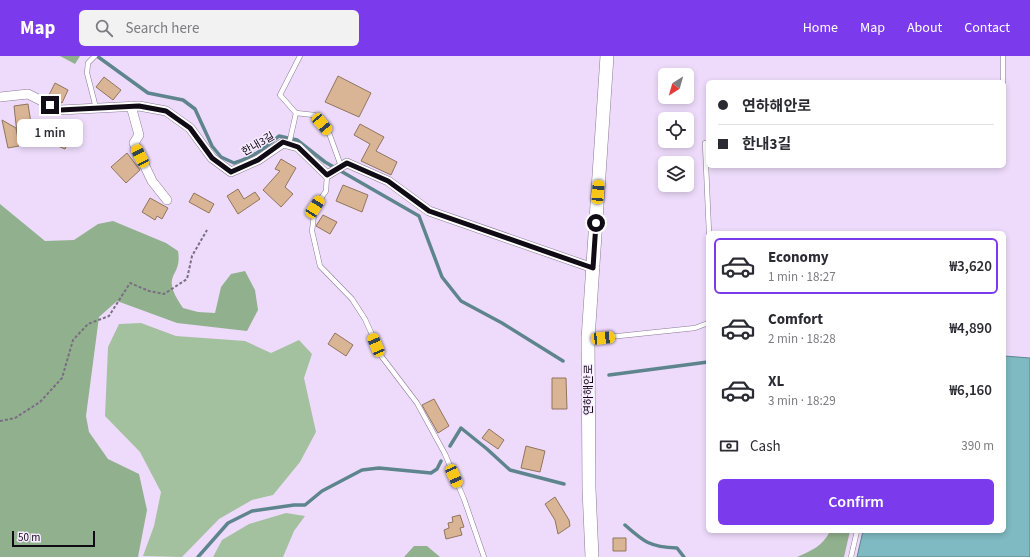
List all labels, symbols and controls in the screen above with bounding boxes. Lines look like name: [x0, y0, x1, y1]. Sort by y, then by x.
search box: [79, 10, 359, 46]
text: Map: [20, 15, 55, 42]
icon: search: [93, 17, 115, 39]
text: Search here: [125, 18, 199, 39]
text: Home: [803, 18, 838, 38]
text: Map: [860, 18, 885, 38]
text: About: [907, 18, 942, 38]
text: Contact: [964, 18, 1010, 38]
north arrow: [658, 68, 694, 104]
map controls: [658, 68, 694, 192]
route end: [41, 96, 59, 114]
text: 연하해안로: [742, 96, 811, 117]
car: [310, 111, 334, 137]
button: locate: [658, 112, 694, 148]
callout: 1 min: [17, 119, 83, 147]
text: 1 min: [35, 124, 65, 142]
street label: 한내3길: [239, 129, 277, 159]
text: 한내3길: [742, 134, 791, 155]
car: [129, 143, 151, 169]
button: layers: [658, 156, 694, 192]
car: [591, 180, 605, 204]
car: [303, 194, 327, 220]
route start: [587, 214, 605, 232]
text: Economy: [768, 247, 829, 268]
icon: car: [720, 248, 756, 284]
text: ₩3,620: [949, 256, 992, 277]
text: 1 min · 18:27: [768, 268, 836, 286]
text: Comfort: [768, 309, 823, 330]
icon: car: [720, 310, 756, 346]
text: ₩4,890: [949, 318, 992, 339]
text: 2 min · 18:28: [768, 330, 836, 348]
car: [590, 331, 616, 345]
car: [366, 332, 386, 358]
street label: 연하해안로: [581, 365, 596, 415]
text: XL: [768, 371, 784, 392]
icon: car: [720, 372, 756, 408]
text: ₩6,160: [949, 380, 992, 401]
text: 3 min · 18:29: [768, 392, 836, 410]
icon: cash: [718, 435, 740, 457]
text: Cash: [750, 436, 781, 457]
text: 390 m: [961, 437, 994, 455]
car: [444, 463, 464, 489]
button: Confirm: [718, 479, 994, 525]
scale bar: [12, 529, 95, 548]
text: 50 m: [18, 530, 40, 545]

